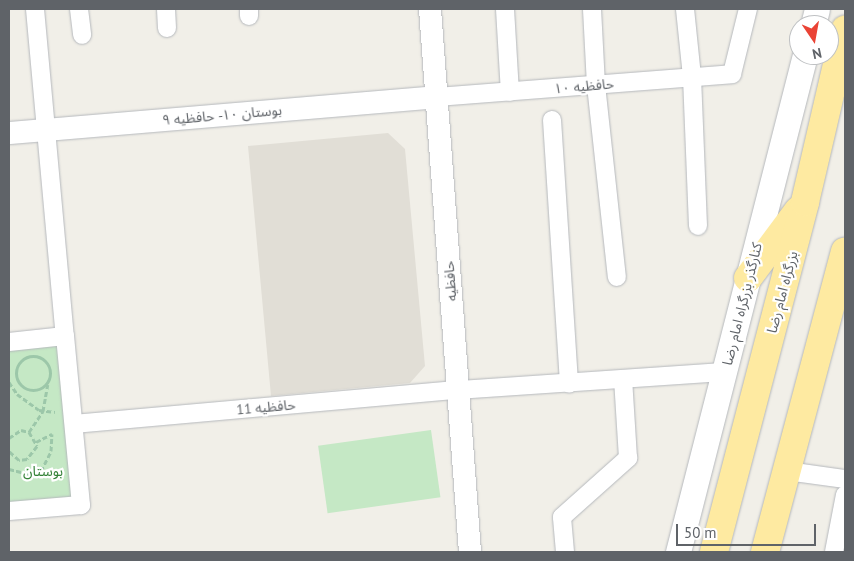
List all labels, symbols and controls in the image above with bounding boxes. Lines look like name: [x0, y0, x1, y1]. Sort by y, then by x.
north arrow: [789, 15, 839, 65]
text: N: [811, 44, 823, 63]
street label: حافظیه ۱۰: [553, 75, 615, 97]
street label: بوستان ۱۰- حافظیه ۹: [161, 101, 283, 129]
street label: کنارگذر بزرگراه امام رضا: [719, 241, 765, 367]
street label: بزرگراه امام رضا: [763, 249, 801, 335]
street label: حافظیه: [440, 260, 460, 302]
street label: حافظیه 11: [236, 396, 296, 418]
park label: بوستان: [23, 463, 63, 479]
scale bar: [679, 514, 819, 546]
text: 50 m: [684, 523, 717, 542]

